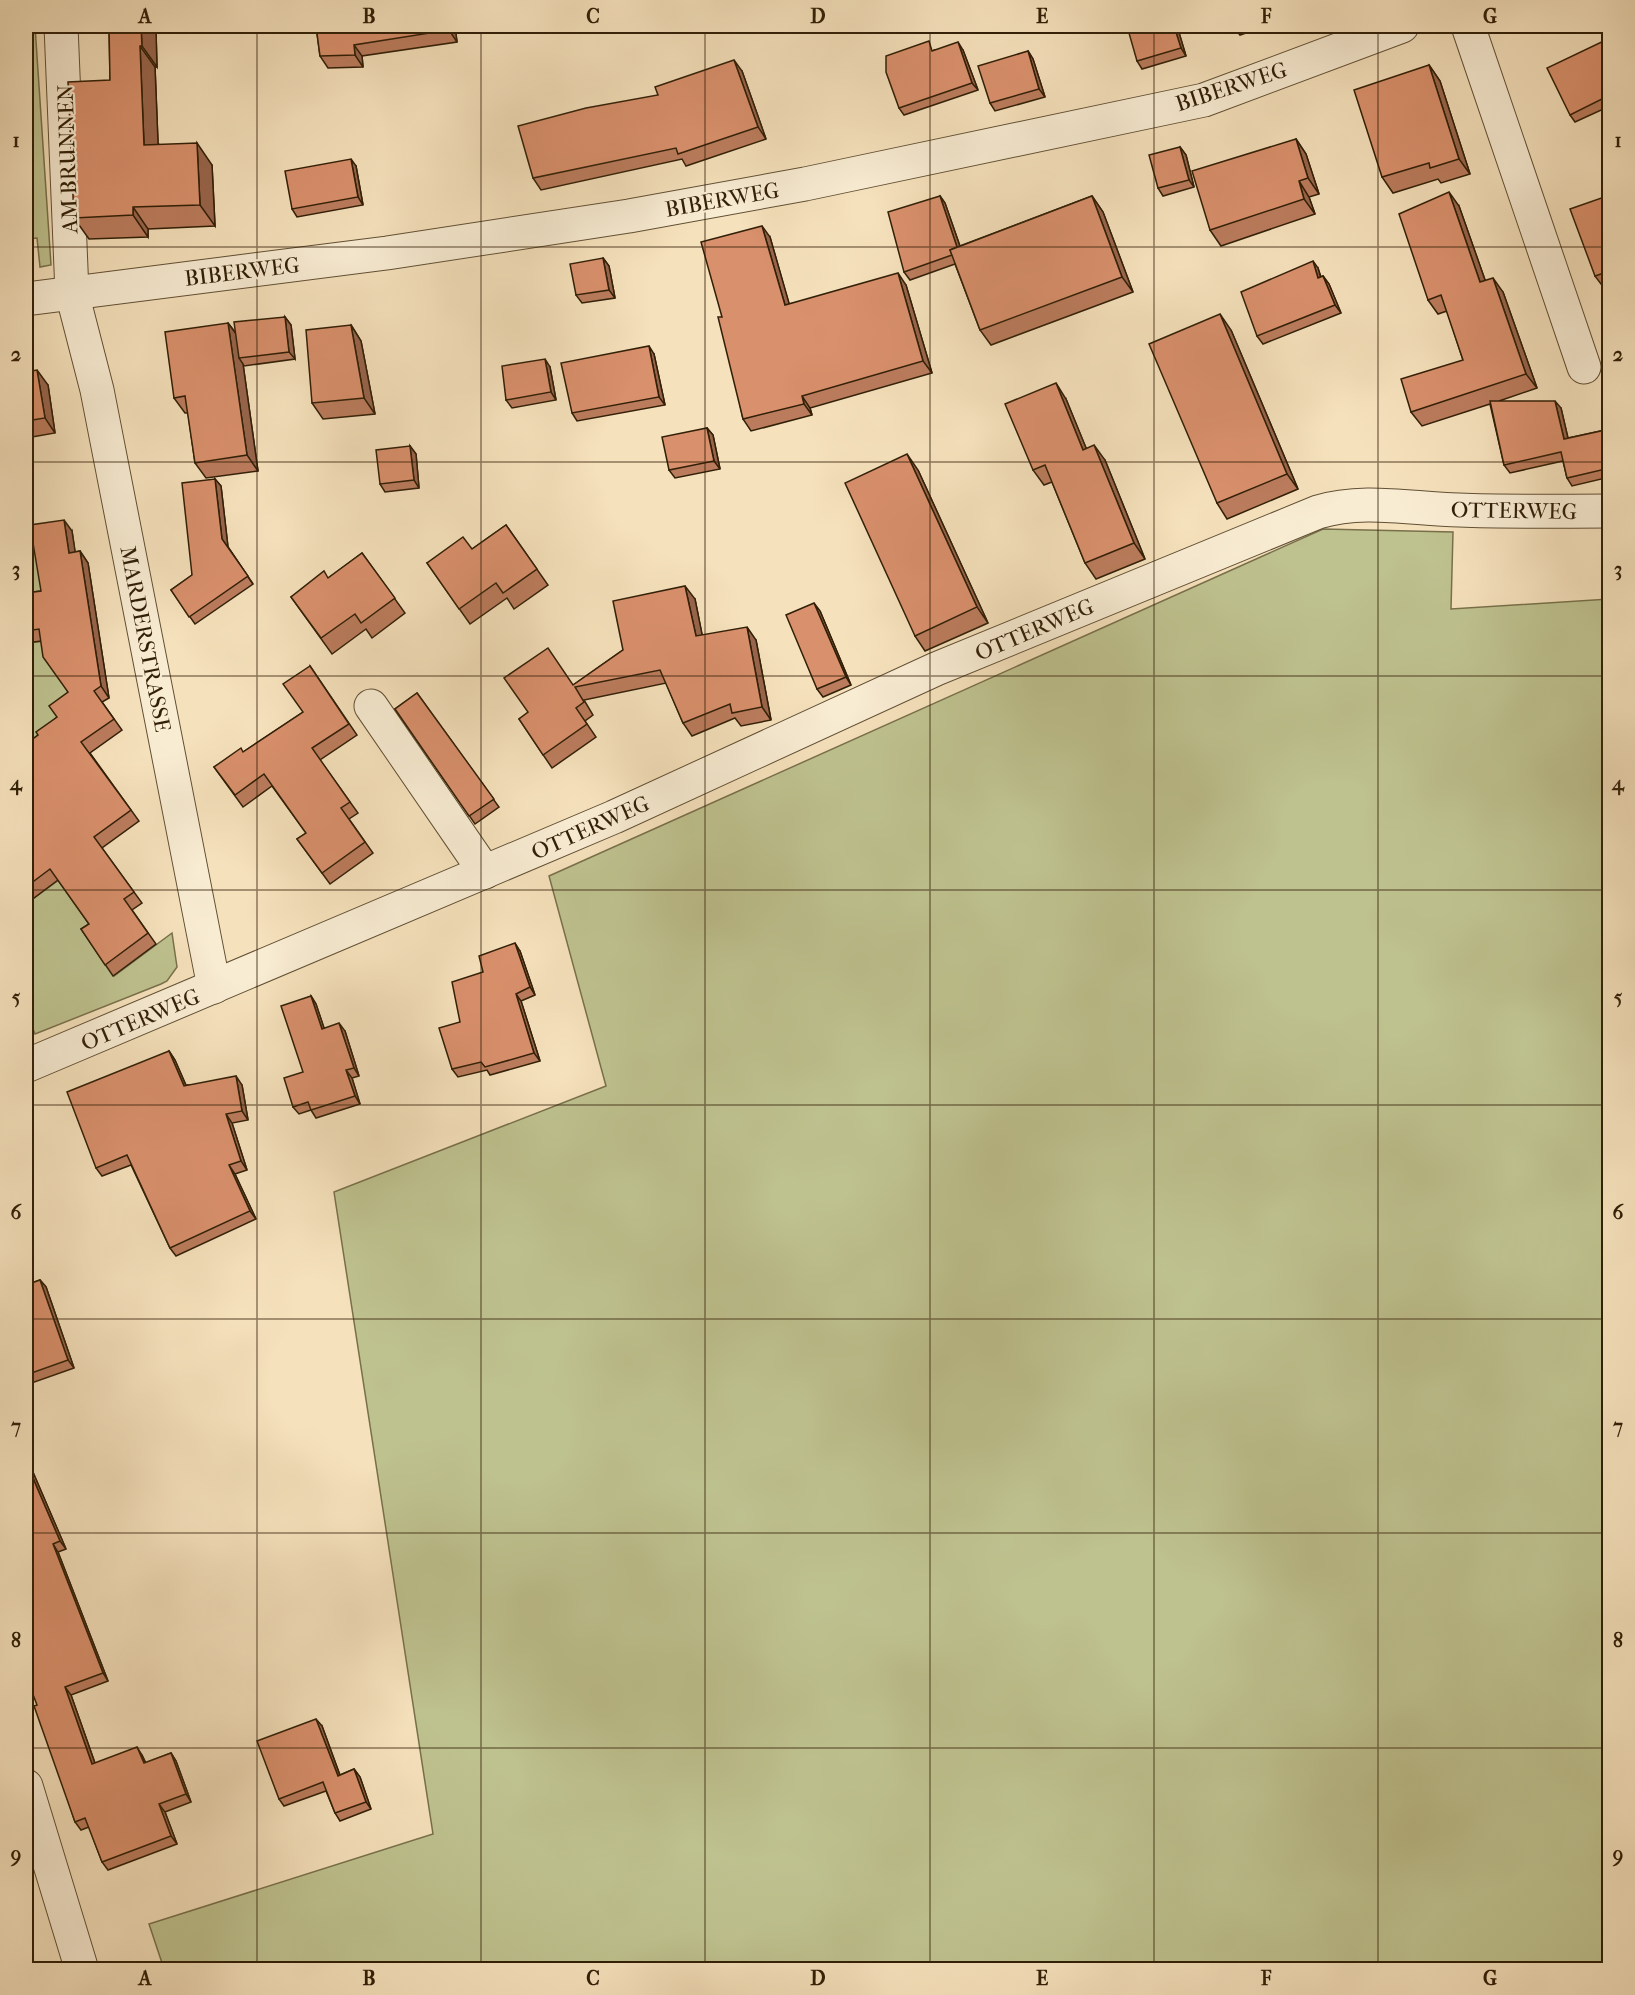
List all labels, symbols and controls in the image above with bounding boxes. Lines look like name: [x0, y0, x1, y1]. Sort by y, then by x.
text: A: [137, 5, 153, 28]
text: B: [362, 5, 376, 28]
text: C: [586, 5, 600, 28]
text: D: [810, 5, 826, 28]
text: E: [1036, 5, 1048, 28]
text: F: [1260, 5, 1272, 28]
text: G: [1483, 5, 1497, 28]
street label: BIBERWEG: [1172, 57, 1290, 117]
street label: AM BRUNNEN: [52, 84, 84, 235]
text: 1: [12, 129, 20, 152]
text: 1: [1614, 129, 1622, 152]
street label: BIBERWEG: [663, 177, 781, 223]
street label: BIBERWEG: [183, 252, 301, 292]
text: 2: [11, 343, 21, 366]
text: 2: [1613, 343, 1623, 366]
street label: OTTERWEG: [1451, 497, 1577, 525]
street label: MARDERSTRASSE: [114, 544, 176, 734]
text: 3: [12, 558, 20, 581]
text: 3: [1614, 558, 1622, 581]
street label: OTTERWEG: [971, 593, 1098, 667]
text: 4: [9, 772, 23, 796]
text: 4: [1611, 772, 1625, 796]
street label: OTTERWEG: [527, 790, 653, 865]
street label: OTTERWEG: [77, 983, 204, 1057]
text: 5: [12, 986, 21, 1009]
text: 5: [1614, 986, 1623, 1009]
text: 6: [11, 1201, 23, 1224]
text: 6: [1613, 1201, 1625, 1224]
text: 7: [10, 1415, 21, 1438]
text: 7: [1612, 1415, 1623, 1438]
text: 8: [11, 1629, 21, 1652]
text: 8: [1613, 1629, 1623, 1652]
text: 9: [10, 1844, 21, 1867]
text: 9: [1612, 1844, 1623, 1867]
text: A: [137, 1967, 153, 1990]
text: B: [362, 1967, 376, 1990]
text: C: [586, 1967, 600, 1990]
text: D: [810, 1967, 826, 1990]
text: E: [1036, 1967, 1048, 1990]
text: F: [1260, 1967, 1272, 1990]
text: G: [1483, 1967, 1497, 1990]

